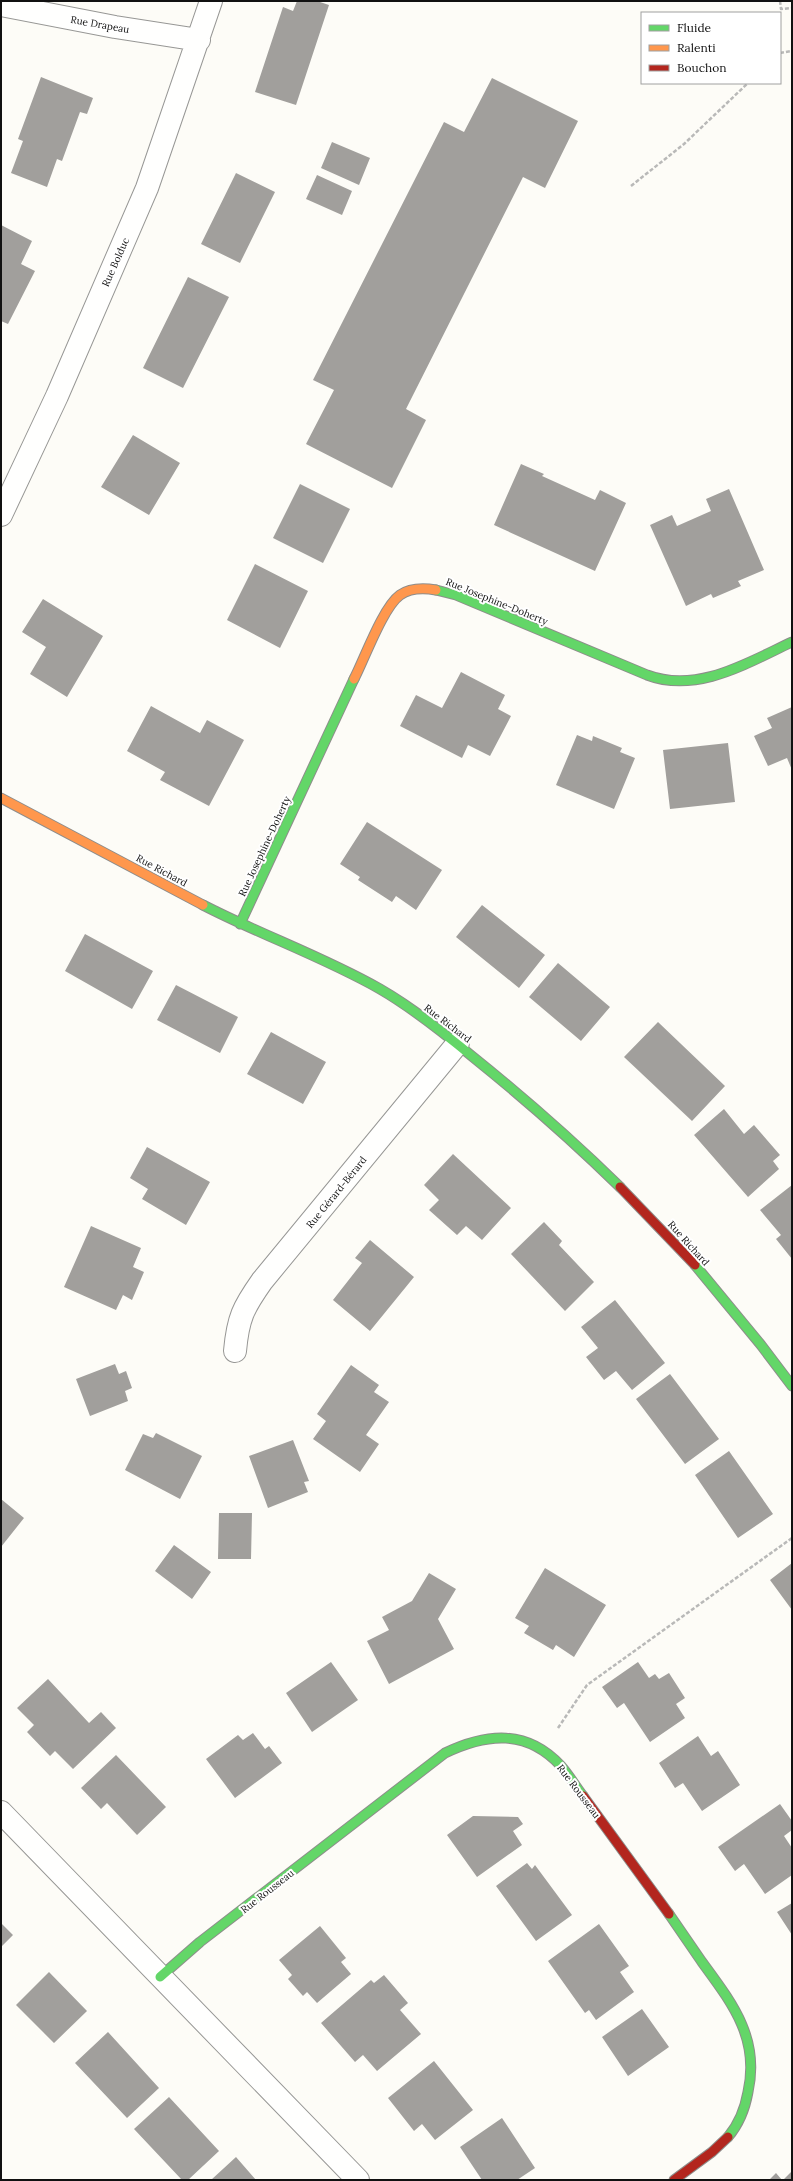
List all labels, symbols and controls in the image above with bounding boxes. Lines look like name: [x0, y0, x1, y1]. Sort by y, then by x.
legend: [641, 12, 781, 84]
street label: Rue Drapeau: [69, 13, 130, 36]
text: Fluide: [677, 20, 712, 35]
text: Ralenti: [677, 40, 716, 55]
text: Bouchon: [677, 60, 727, 75]
street label: Rue Bolduc: [99, 236, 132, 289]
street label: Rue Josephine-Doherty: [444, 575, 551, 628]
street label: Rue Josephine-Doherty: [235, 793, 294, 898]
street label: Rue Richard: [134, 852, 190, 889]
street label: Rue Richard: [421, 1001, 474, 1045]
street label: Rue Gérard-Bérard: [303, 1154, 369, 1231]
street label: Rue Richard: [665, 1218, 712, 1269]
street label: Rue Rousseau: [554, 1762, 603, 1821]
street label: Rue Rousseau: [238, 1867, 297, 1916]

